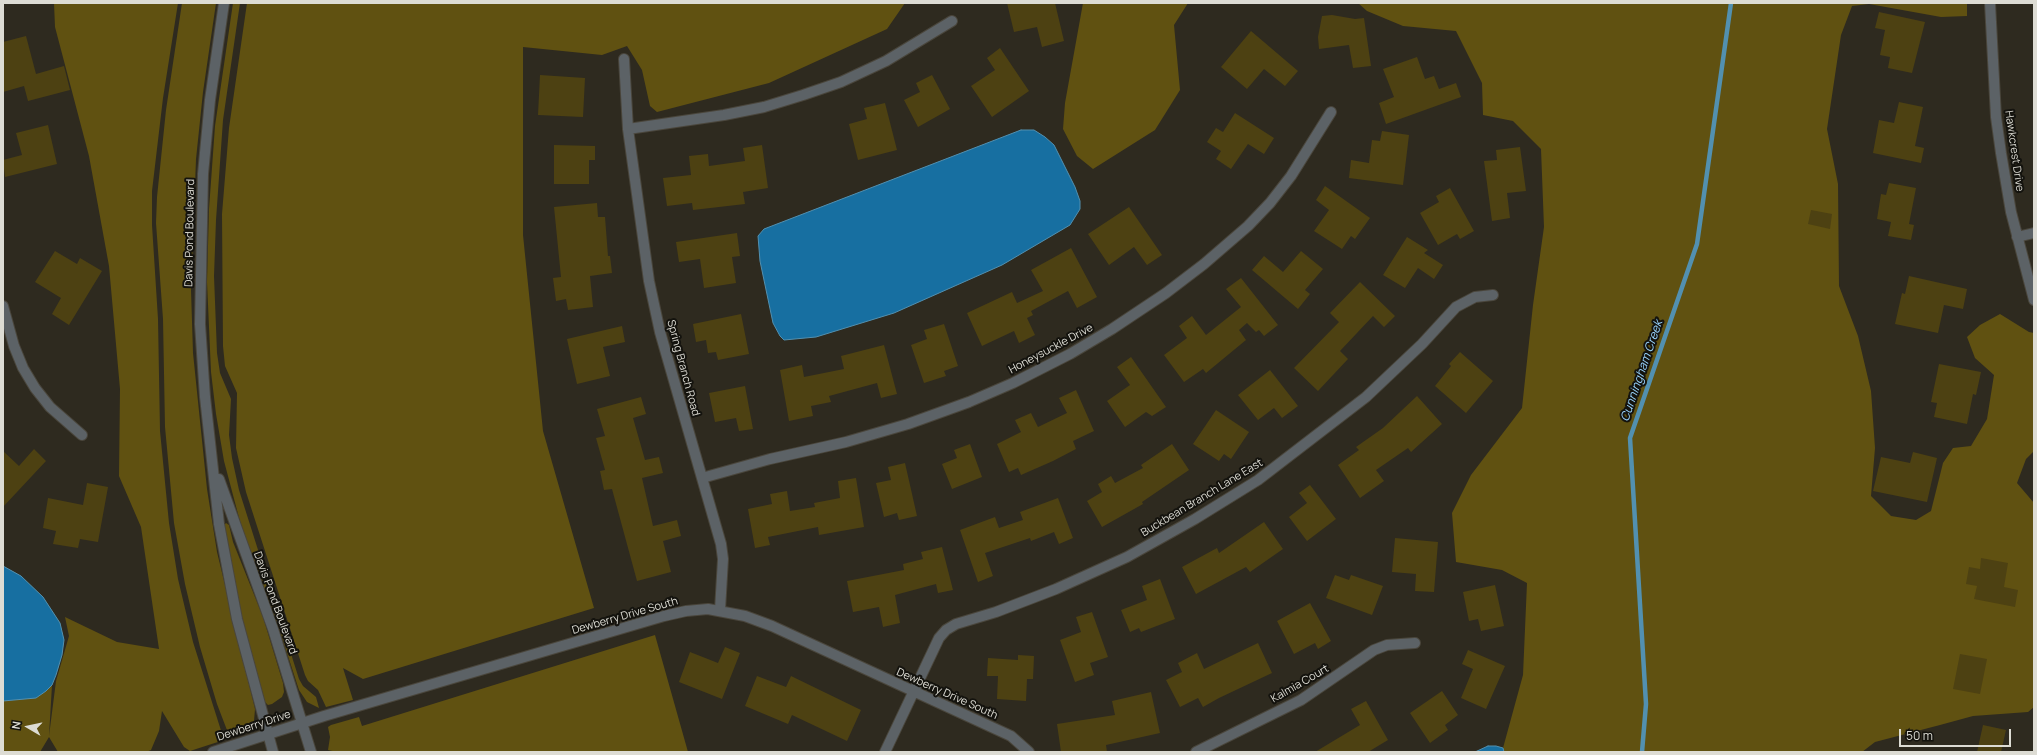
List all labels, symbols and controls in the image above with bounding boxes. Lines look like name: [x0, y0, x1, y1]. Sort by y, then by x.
street label: Hawkcrest Drive: [2002, 110, 2026, 192]
street label: Davis Pond Boulevard: [182, 179, 198, 287]
street label: Spring Branch Road: [664, 318, 702, 418]
water label: Cunningham Creek: [1618, 318, 1666, 424]
street label: Honeysuckle Drive: [1007, 321, 1095, 377]
street label: Buckbean Branch Lane East: [1139, 456, 1265, 540]
street label: Davis Pond Boulevard: [250, 550, 300, 656]
street label: Dewberry Drive South: [571, 595, 679, 637]
street label: Kalmia Court: [1269, 662, 1331, 706]
street label: Dewberry Drive South: [894, 666, 1000, 722]
north arrow: [8, 707, 48, 747]
street label: Dewberry Drive: [216, 708, 292, 744]
text: N: [8, 720, 24, 730]
scale bar: [1901, 721, 2013, 747]
text: 50 m: [1906, 727, 1933, 744]

